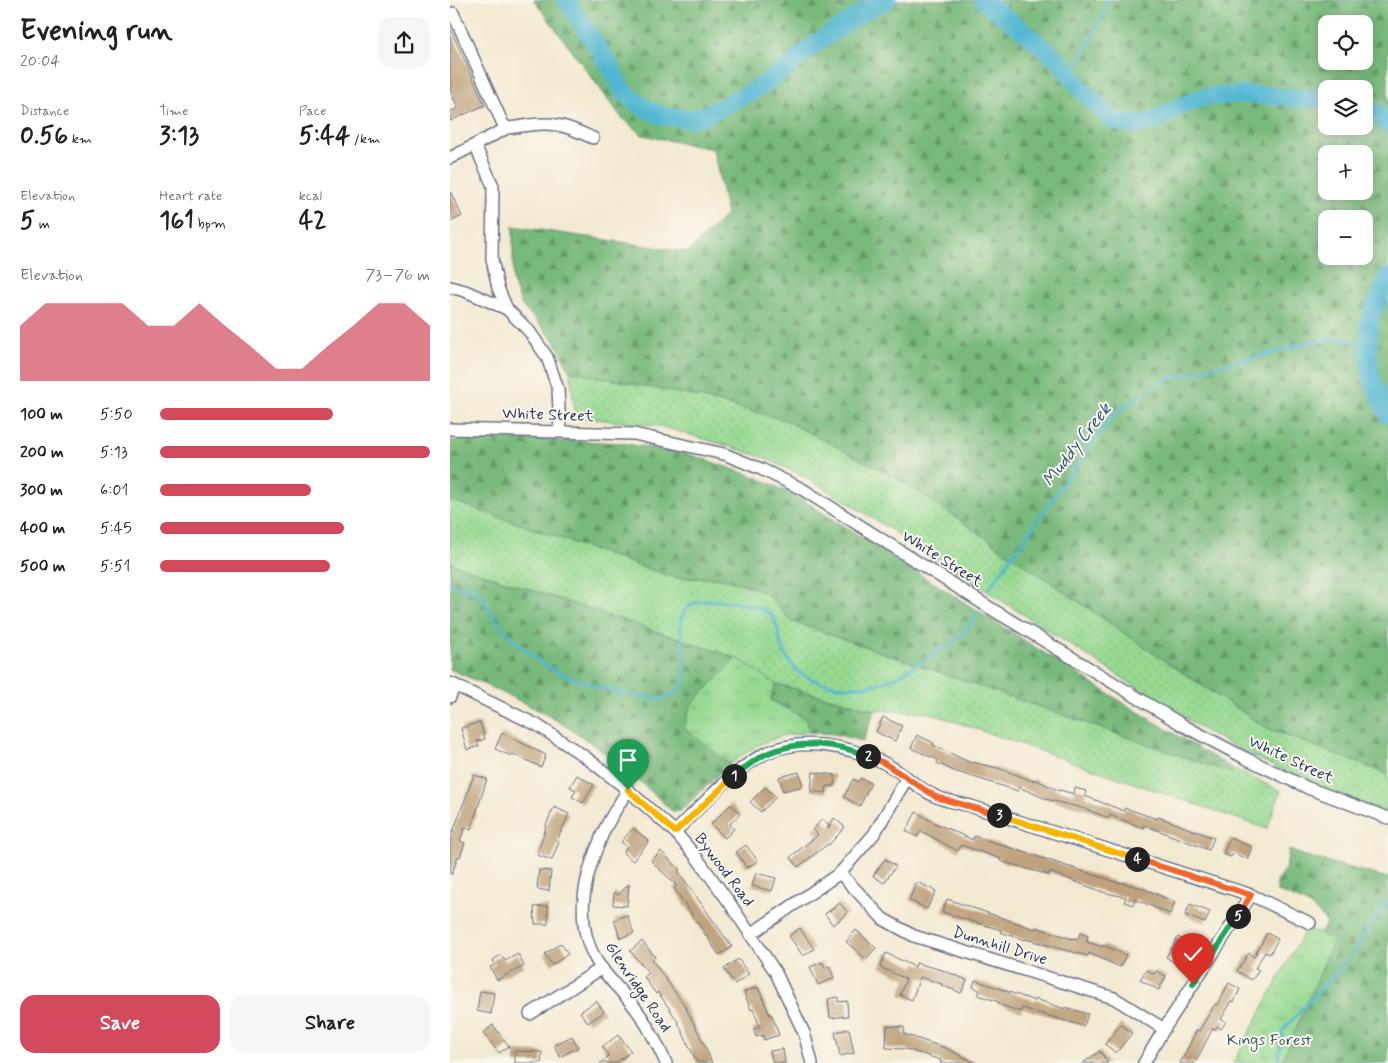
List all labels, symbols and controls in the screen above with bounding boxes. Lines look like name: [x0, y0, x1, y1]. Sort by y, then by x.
text: Evening run: [20, 13, 173, 50]
map controls: [1318, 15, 1373, 265]
button: locate: [1318, 15, 1373, 70]
button: share: [378, 17, 430, 69]
text: 20:04: [20, 51, 60, 72]
button: layers: [1318, 80, 1373, 135]
text: Distance: [20, 102, 69, 120]
text: Time: [159, 102, 189, 120]
text: Pace: [299, 102, 327, 120]
text: 0.56: [20, 120, 68, 153]
text: 3:13: [159, 120, 199, 153]
text: 5:44: [299, 120, 350, 153]
text: km: [68, 130, 92, 148]
text: /km: [350, 130, 380, 148]
button: +: [1318, 145, 1373, 200]
text: Elevation: [20, 187, 75, 205]
text: Heart rate: [159, 187, 222, 205]
text: kcal: [299, 187, 322, 205]
text: 5: [20, 205, 35, 238]
text: 161: [159, 205, 194, 238]
text: 42: [299, 205, 326, 238]
button: −: [1318, 210, 1373, 265]
text: m: [35, 215, 50, 233]
text: bpm: [194, 215, 226, 233]
text: Elevation: [20, 265, 83, 286]
text: 73–76 m: [366, 265, 430, 286]
water label: Muddy Creek: [1037, 398, 1118, 492]
street label: White Street: [502, 403, 595, 427]
text: 100 m: [20, 404, 63, 425]
text: 5:50: [100, 404, 133, 425]
text: 200 m: [20, 442, 64, 463]
text: 5:13: [100, 442, 128, 463]
text: 300 m: [20, 480, 63, 501]
text: 6:01: [100, 480, 128, 501]
text: 400 m: [20, 518, 65, 539]
text: 5:45: [100, 518, 132, 539]
street label: White Street: [897, 526, 987, 593]
text: 500 m: [20, 556, 65, 577]
text: 5:51: [100, 556, 130, 577]
street label: White Street: [1245, 731, 1338, 789]
pin: [607, 739, 649, 790]
pin: 2: [856, 744, 880, 768]
icon: arrive: [614, 746, 642, 774]
text: 2: [865, 747, 872, 765]
pin: 1: [722, 764, 746, 788]
text: 1: [731, 767, 738, 785]
pin: 3: [986, 802, 1012, 828]
text: 3: [996, 806, 1003, 824]
street label: Bywood Road: [689, 829, 759, 911]
pin: 4: [1124, 846, 1150, 872]
text: 4: [1133, 850, 1142, 868]
pin: 5: [1226, 904, 1250, 928]
text: 5: [1234, 907, 1243, 925]
street label: Dunnhill Drive: [950, 922, 1050, 970]
pin: [1172, 933, 1214, 984]
street label: Glenridge Road: [599, 938, 676, 1037]
icon: check: [1179, 940, 1207, 968]
button: Save: [20, 995, 220, 1053]
button: Share: [230, 995, 430, 1053]
park label: Kings Forest: [1227, 1030, 1311, 1052]

